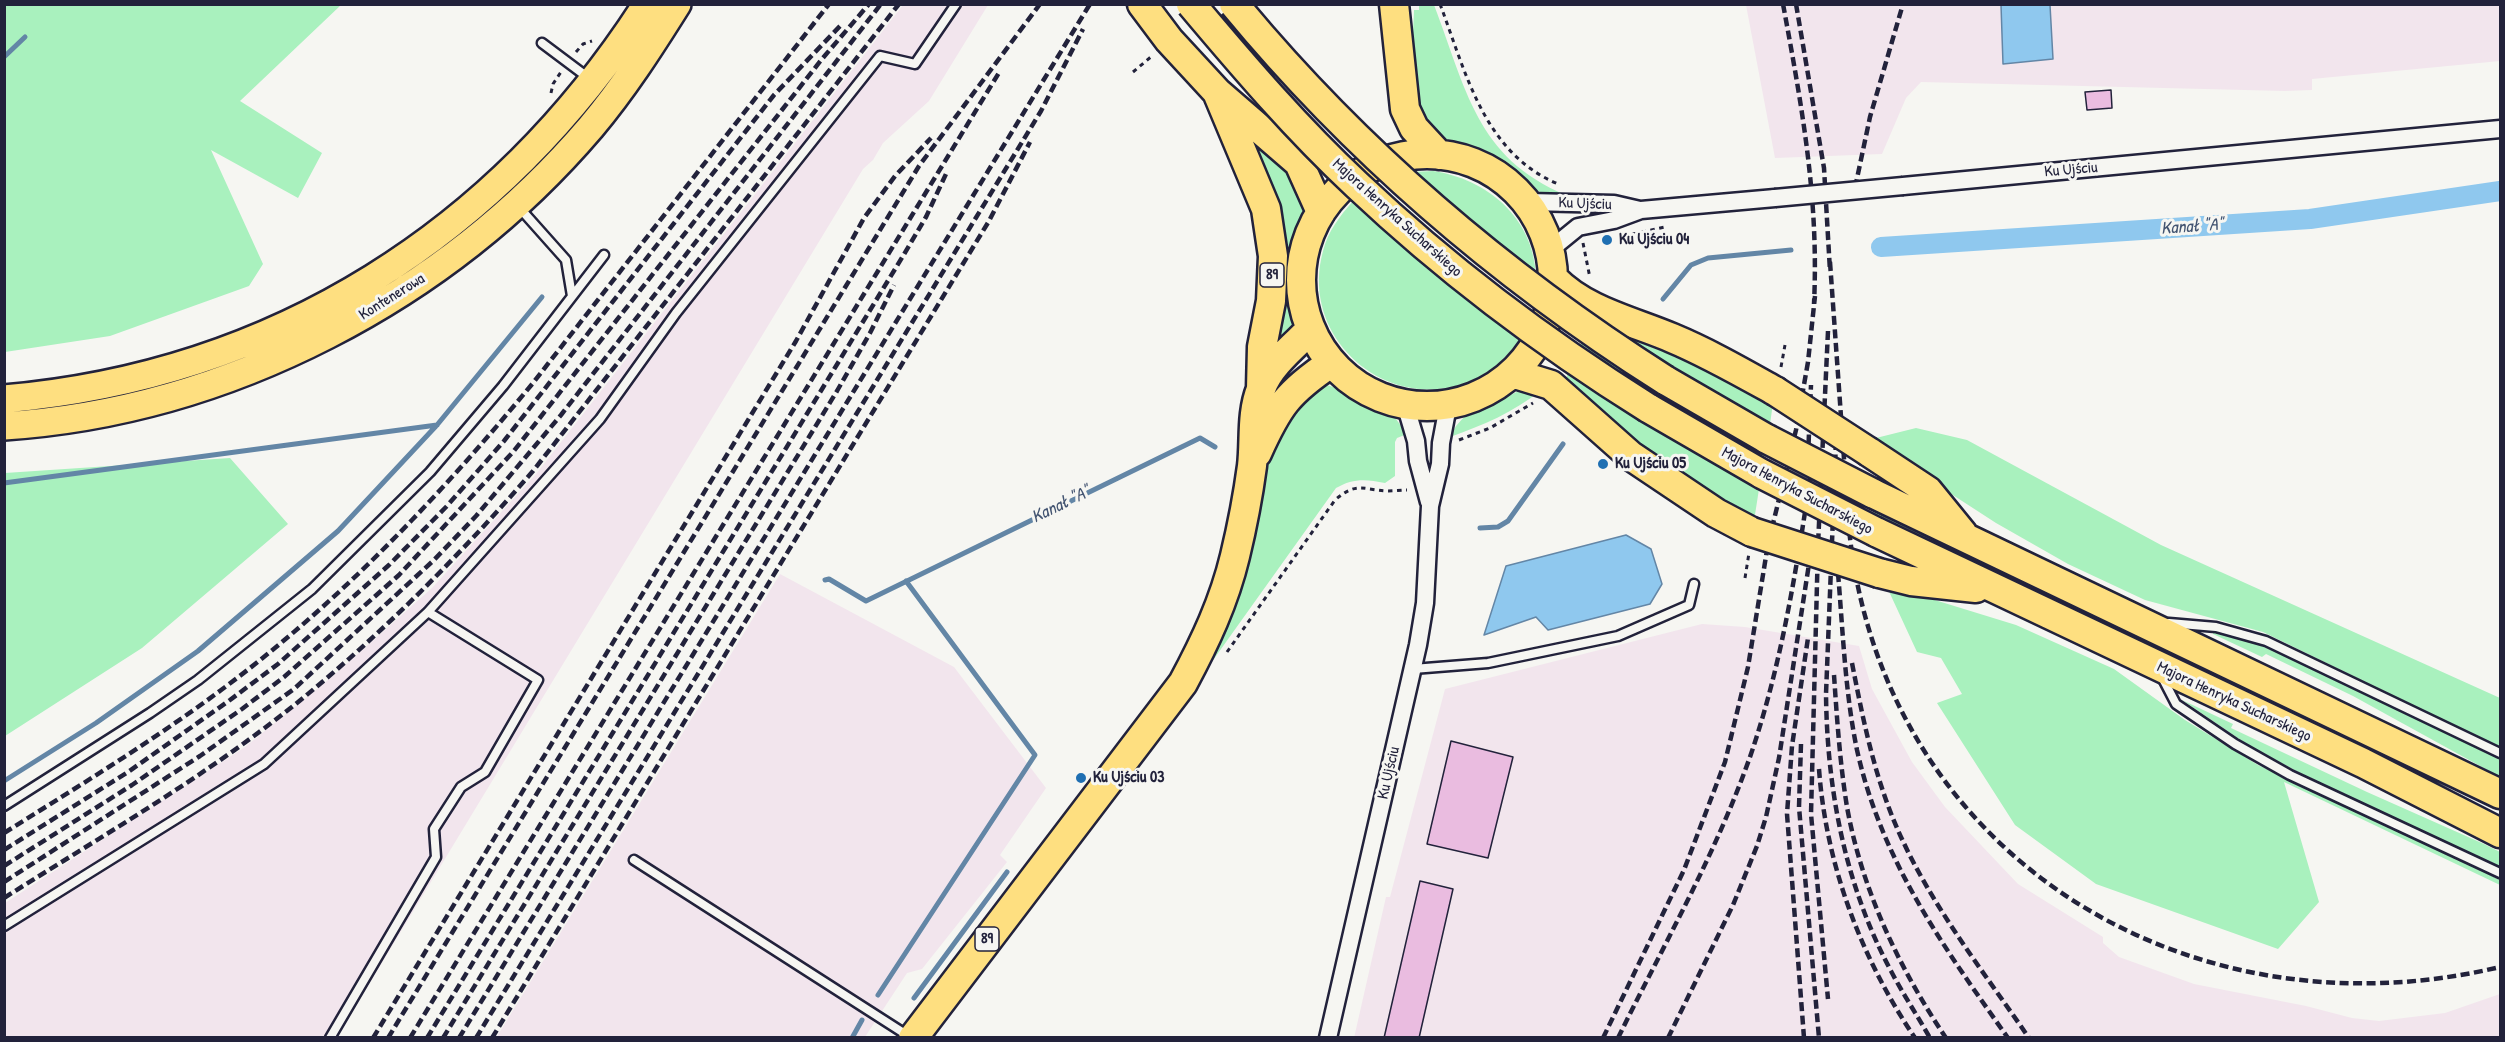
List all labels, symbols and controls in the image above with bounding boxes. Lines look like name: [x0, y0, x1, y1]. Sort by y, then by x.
street label: Majora Henryka Sucharskiego: [1328, 155, 1466, 281]
street label: Ku Ujściu: [2044, 158, 2098, 182]
street label: Ku Ujściu: [1558, 193, 1612, 215]
water label: Kanał "A": [2160, 214, 2224, 240]
place label: Ku Ujściu 04: [1619, 230, 1689, 250]
marker: Ku Ujściu 04: [1600, 233, 1614, 247]
road number: 89: [1260, 263, 1284, 287]
street label: Kontenerowa: [356, 269, 428, 325]
street label: Majora Henryka Sucharskiego: [1718, 443, 1876, 539]
place label: Ku Ujściu 05: [1615, 454, 1686, 474]
marker: Ku Ujściu 05: [1596, 457, 1610, 471]
water label: Kanał "A": [1028, 482, 1094, 528]
street label: Majora Henryka Sucharskiego: [2154, 658, 2314, 746]
street label: Ku Ujściu: [1374, 745, 1404, 801]
place label: Ku Ujściu 03: [1093, 768, 1164, 788]
marker: Ku Ujściu 03: [1074, 771, 1088, 785]
road number: 89: [975, 927, 999, 951]

